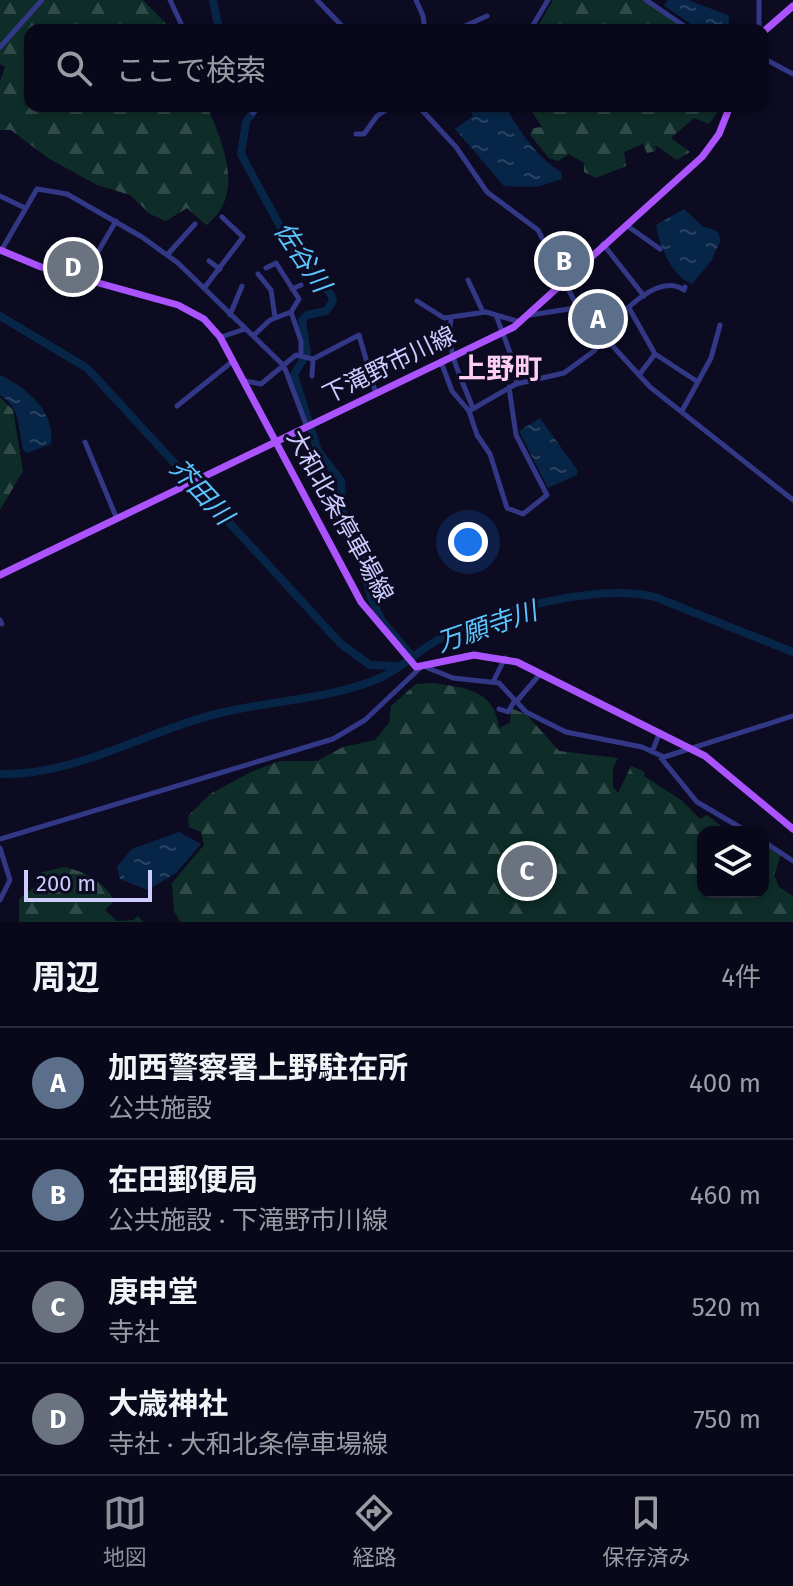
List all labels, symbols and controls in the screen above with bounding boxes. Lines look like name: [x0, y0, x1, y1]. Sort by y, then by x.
search box: [24, 24, 769, 112]
icon: search: [52, 46, 96, 90]
text: ここで検索: [116, 53, 266, 89]
water label: 佐谷川: [267, 216, 338, 300]
pin: B: [538, 231, 590, 291]
pin: D: [47, 237, 99, 297]
pin: A: [572, 289, 624, 349]
street label: 下滝野市川線: [318, 321, 460, 409]
district label: 上野町: [458, 352, 542, 385]
street label: 大和北条停車場線: [281, 425, 399, 607]
water label: 芥田川: [163, 453, 241, 533]
your location: [448, 522, 488, 562]
water label: 万願寺川: [433, 594, 544, 659]
map controls: [697, 826, 769, 898]
button: layers: [697, 826, 769, 898]
pin: C: [501, 841, 553, 901]
scale bar: [24, 866, 152, 902]
text: 200 m: [36, 870, 96, 897]
text: 周辺: [32, 957, 100, 998]
text: 4件: [721, 962, 761, 993]
text: 加西警察署上野駐在所: [108, 1050, 408, 1086]
text: A: [50, 1068, 66, 1099]
text: 400 m: [689, 1068, 761, 1099]
text: 公共施設: [108, 1093, 212, 1124]
text: 在田郵便局: [108, 1162, 258, 1198]
text: B: [50, 1180, 66, 1211]
text: 460 m: [690, 1180, 761, 1211]
text: 公共施設 · 下滝野市川線: [108, 1205, 388, 1236]
text: 庚申堂: [108, 1274, 198, 1310]
text: C: [51, 1292, 65, 1323]
text: 520 m: [692, 1292, 761, 1323]
text: 寺社: [108, 1317, 160, 1348]
text: 大歳神社: [108, 1386, 228, 1422]
text: D: [50, 1404, 66, 1435]
text: 750 m: [693, 1404, 761, 1435]
text: 寺社 · 大和北条停車場線: [108, 1429, 388, 1460]
tab: 地図: [103, 1491, 147, 1571]
tab: 経路: [352, 1491, 396, 1571]
tab: 保存済み: [602, 1491, 690, 1571]

